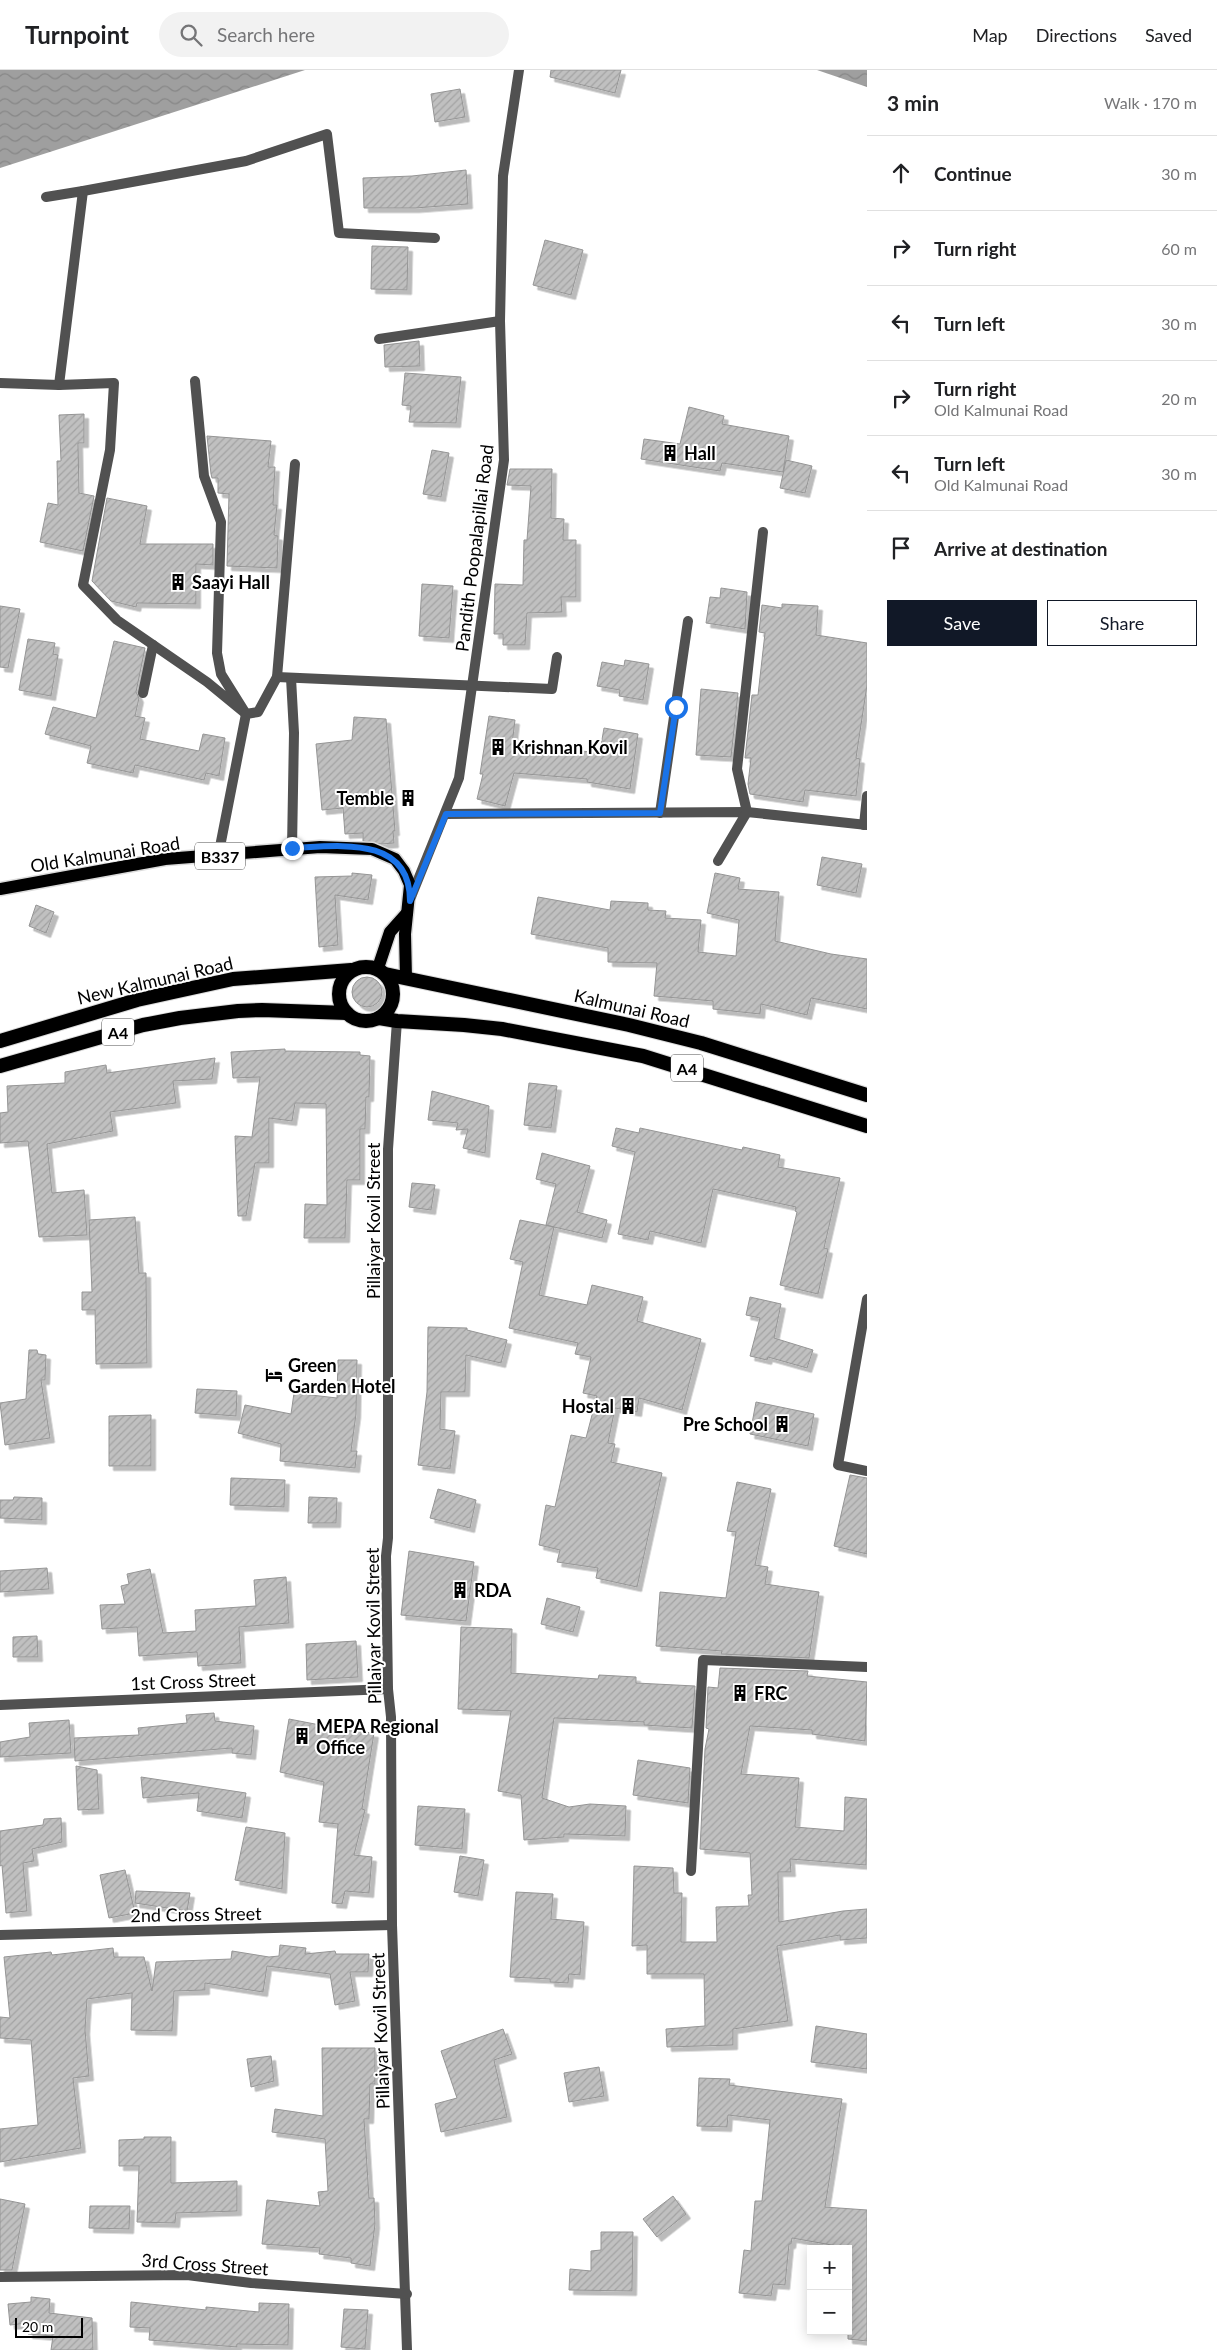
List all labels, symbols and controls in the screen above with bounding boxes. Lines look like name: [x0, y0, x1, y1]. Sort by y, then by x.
search box: [159, 12, 509, 57]
text: Turnpoint: [25, 20, 129, 49]
icon: search: [177, 21, 205, 49]
text: Search here: [217, 23, 315, 46]
text: Map: [972, 24, 1008, 46]
text: Directions: [1036, 24, 1117, 46]
text: Saved: [1145, 24, 1192, 46]
text: 3 min: [887, 90, 939, 115]
text: Walk · 170 m: [1104, 93, 1197, 112]
icon: ahead: [887, 159, 915, 187]
text: Continue: [934, 162, 1012, 185]
text: 30 m: [1161, 164, 1197, 183]
icon: right: [887, 234, 915, 262]
text: Turn right: [934, 237, 1016, 260]
text: 60 m: [1161, 239, 1197, 258]
icon: left: [887, 309, 915, 337]
text: Turn left: [934, 312, 1005, 335]
text: 30 m: [1161, 314, 1197, 333]
text: Turn right: [934, 377, 1016, 400]
icon: right: [887, 384, 915, 412]
text: 20 m: [1161, 389, 1197, 408]
text: Old Kalmunai Road: [934, 400, 1068, 419]
place label: Hall: [684, 442, 716, 464]
street label: Pandith Poopalapillai Road: [450, 443, 498, 653]
building icon: Hall: [660, 443, 680, 463]
text: Turn left: [934, 452, 1005, 475]
icon: left: [887, 459, 915, 487]
text: 30 m: [1161, 464, 1197, 483]
text: Old Kalmunai Road: [934, 475, 1068, 494]
icon: arrive: [887, 534, 915, 562]
text: Arrive at destination: [934, 537, 1107, 560]
place label: Saayi Hall: [192, 571, 270, 593]
building icon: Saayi Hall: [168, 572, 188, 592]
button: Save: [887, 600, 1037, 646]
button: Share: [1047, 600, 1197, 646]
route start: [665, 696, 688, 719]
place label: Krishnan Kovil: [512, 736, 628, 758]
building icon: Krishnan Kovil: [488, 737, 508, 757]
place label: Temble: [336, 787, 394, 809]
building icon: Temble: [398, 788, 418, 808]
street label: Old Kalmunai Road: [29, 831, 181, 877]
route end: [281, 837, 304, 860]
road number: B337: [195, 842, 245, 869]
street label: New Kalmunai Road: [75, 951, 235, 1009]
street label: Kalmunai Road: [572, 984, 692, 1032]
road number: A4: [102, 1019, 134, 1046]
road number: A4: [671, 1054, 703, 1081]
street label: Pillaiyar Kovil Street: [362, 1142, 384, 1299]
place label: Green Garden Hotel: [288, 1354, 395, 1397]
hotel icon: Green Garden Hotel: [264, 1365, 284, 1385]
place label: Hostal: [562, 1395, 614, 1417]
building icon: Hostal: [618, 1396, 638, 1416]
place label: Pre School: [683, 1413, 768, 1435]
building icon: Pre School: [772, 1414, 792, 1434]
street label: Pillaiyar Kovil Street: [361, 1547, 385, 1705]
place label: RDA: [474, 1579, 512, 1601]
building icon: RDA: [450, 1580, 470, 1600]
street label: 1st Cross Street: [130, 1668, 257, 1694]
place label: FRC: [754, 1682, 788, 1704]
building icon: FRC: [730, 1683, 750, 1703]
place label: MEPA Regional Office: [316, 1715, 439, 1758]
building icon: MEPA Regional Office: [292, 1726, 312, 1746]
street label: 2nd Cross Street: [130, 1902, 262, 1926]
street label: Pillaiyar Kovil Street: [366, 1952, 394, 2110]
map controls: [807, 2245, 852, 2335]
button: +: [807, 2245, 852, 2290]
street label: 3rd Cross Street: [141, 2249, 270, 2279]
button: −: [807, 2290, 852, 2335]
scale bar: [15, 2315, 82, 2338]
text: 20 m: [22, 2318, 53, 2335]

